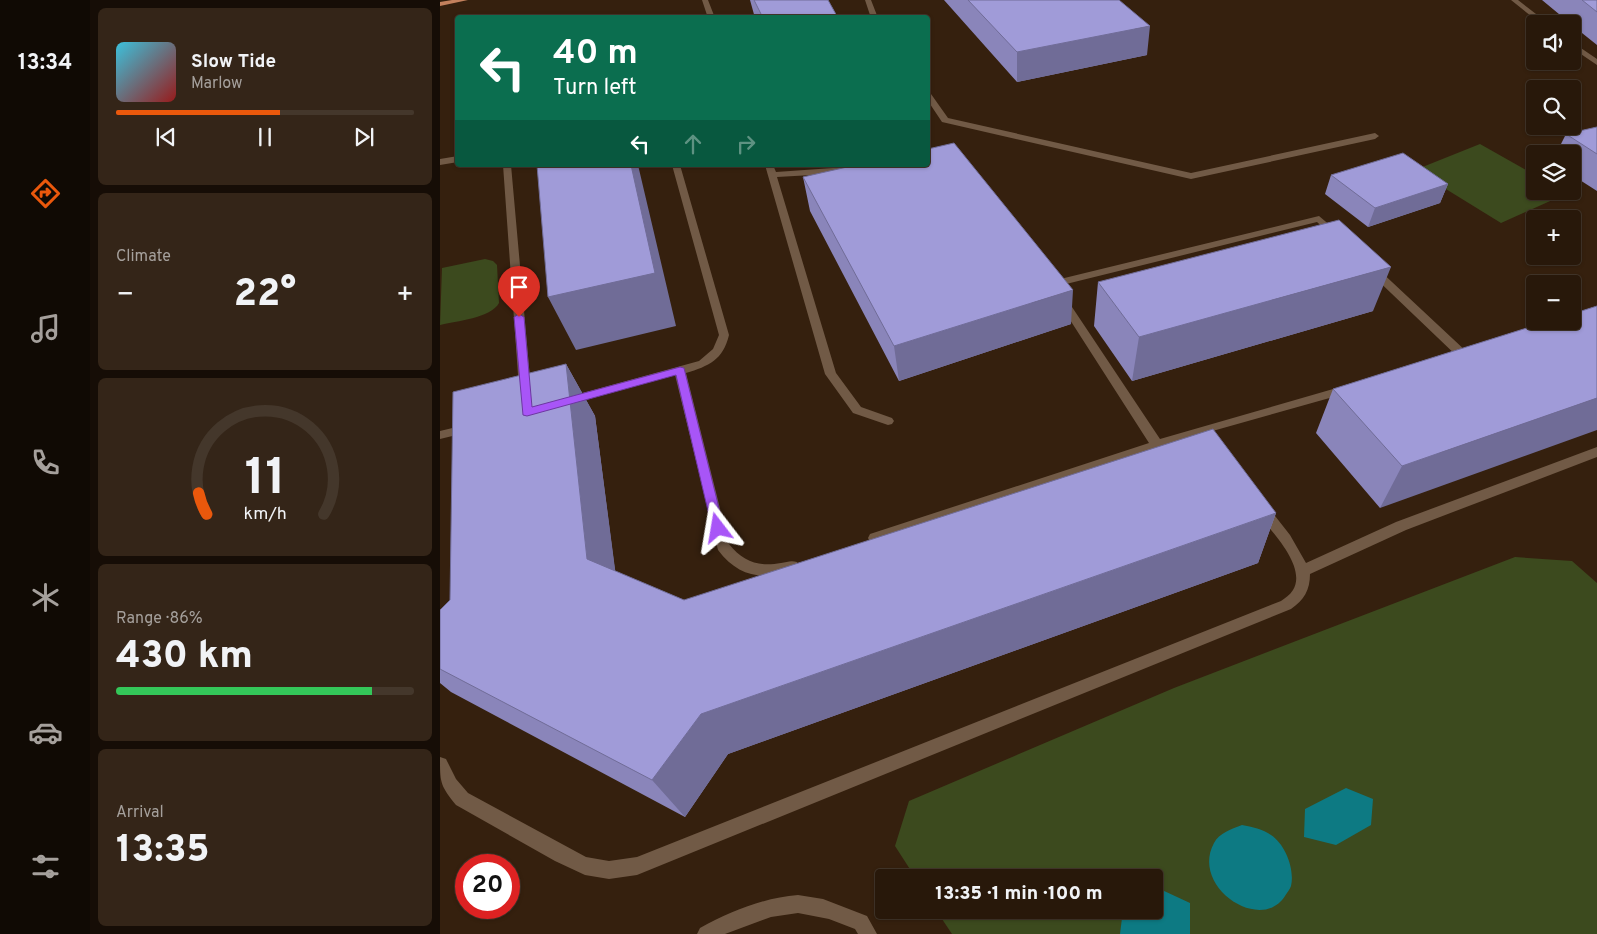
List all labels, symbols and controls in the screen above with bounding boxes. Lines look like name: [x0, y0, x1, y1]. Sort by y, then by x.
map controls: [1526, 15, 1581, 330]
button: sound: [1526, 15, 1581, 70]
text: 40 m: [553, 32, 638, 76]
icon: left: [470, 35, 535, 100]
text: 13:34: [18, 50, 72, 77]
text: Slow Tide: [191, 50, 276, 74]
text: Marlow: [191, 74, 243, 94]
text: Turn left: [553, 75, 636, 102]
button: search: [1526, 80, 1581, 135]
icon: previous: [152, 123, 180, 151]
icon: pause: [251, 123, 279, 151]
icon: next: [350, 123, 378, 151]
icon: left: [626, 130, 654, 158]
icon: ahead: [679, 130, 707, 158]
icon: right: [732, 130, 760, 158]
button: layers: [1526, 145, 1581, 200]
icon: directions: [28, 176, 63, 211]
button: +: [1526, 210, 1581, 265]
text: Climate: [116, 247, 171, 267]
pin: [498, 266, 540, 317]
text: 22°: [234, 271, 296, 320]
icon: arrive: [505, 273, 533, 301]
button: −: [1526, 275, 1581, 330]
text: −: [116, 278, 134, 314]
text: +: [396, 278, 414, 314]
icon: music: [28, 311, 63, 346]
icon: phone: [28, 445, 63, 480]
text: 11: [244, 447, 286, 513]
position arrow: [691, 501, 743, 553]
text: km/h: [243, 503, 287, 526]
icon: climate: [28, 580, 63, 615]
text: Range · 86%: [116, 609, 203, 629]
text: 430 km: [116, 633, 253, 682]
icon: car: [28, 715, 63, 750]
text: Arrival: [116, 803, 164, 823]
text: 13:35: [116, 827, 210, 876]
icon: filters: [28, 849, 63, 884]
speed limit sign: 20: [455, 854, 520, 919]
text: 13:35 · 1 min · 100 m: [935, 882, 1103, 906]

